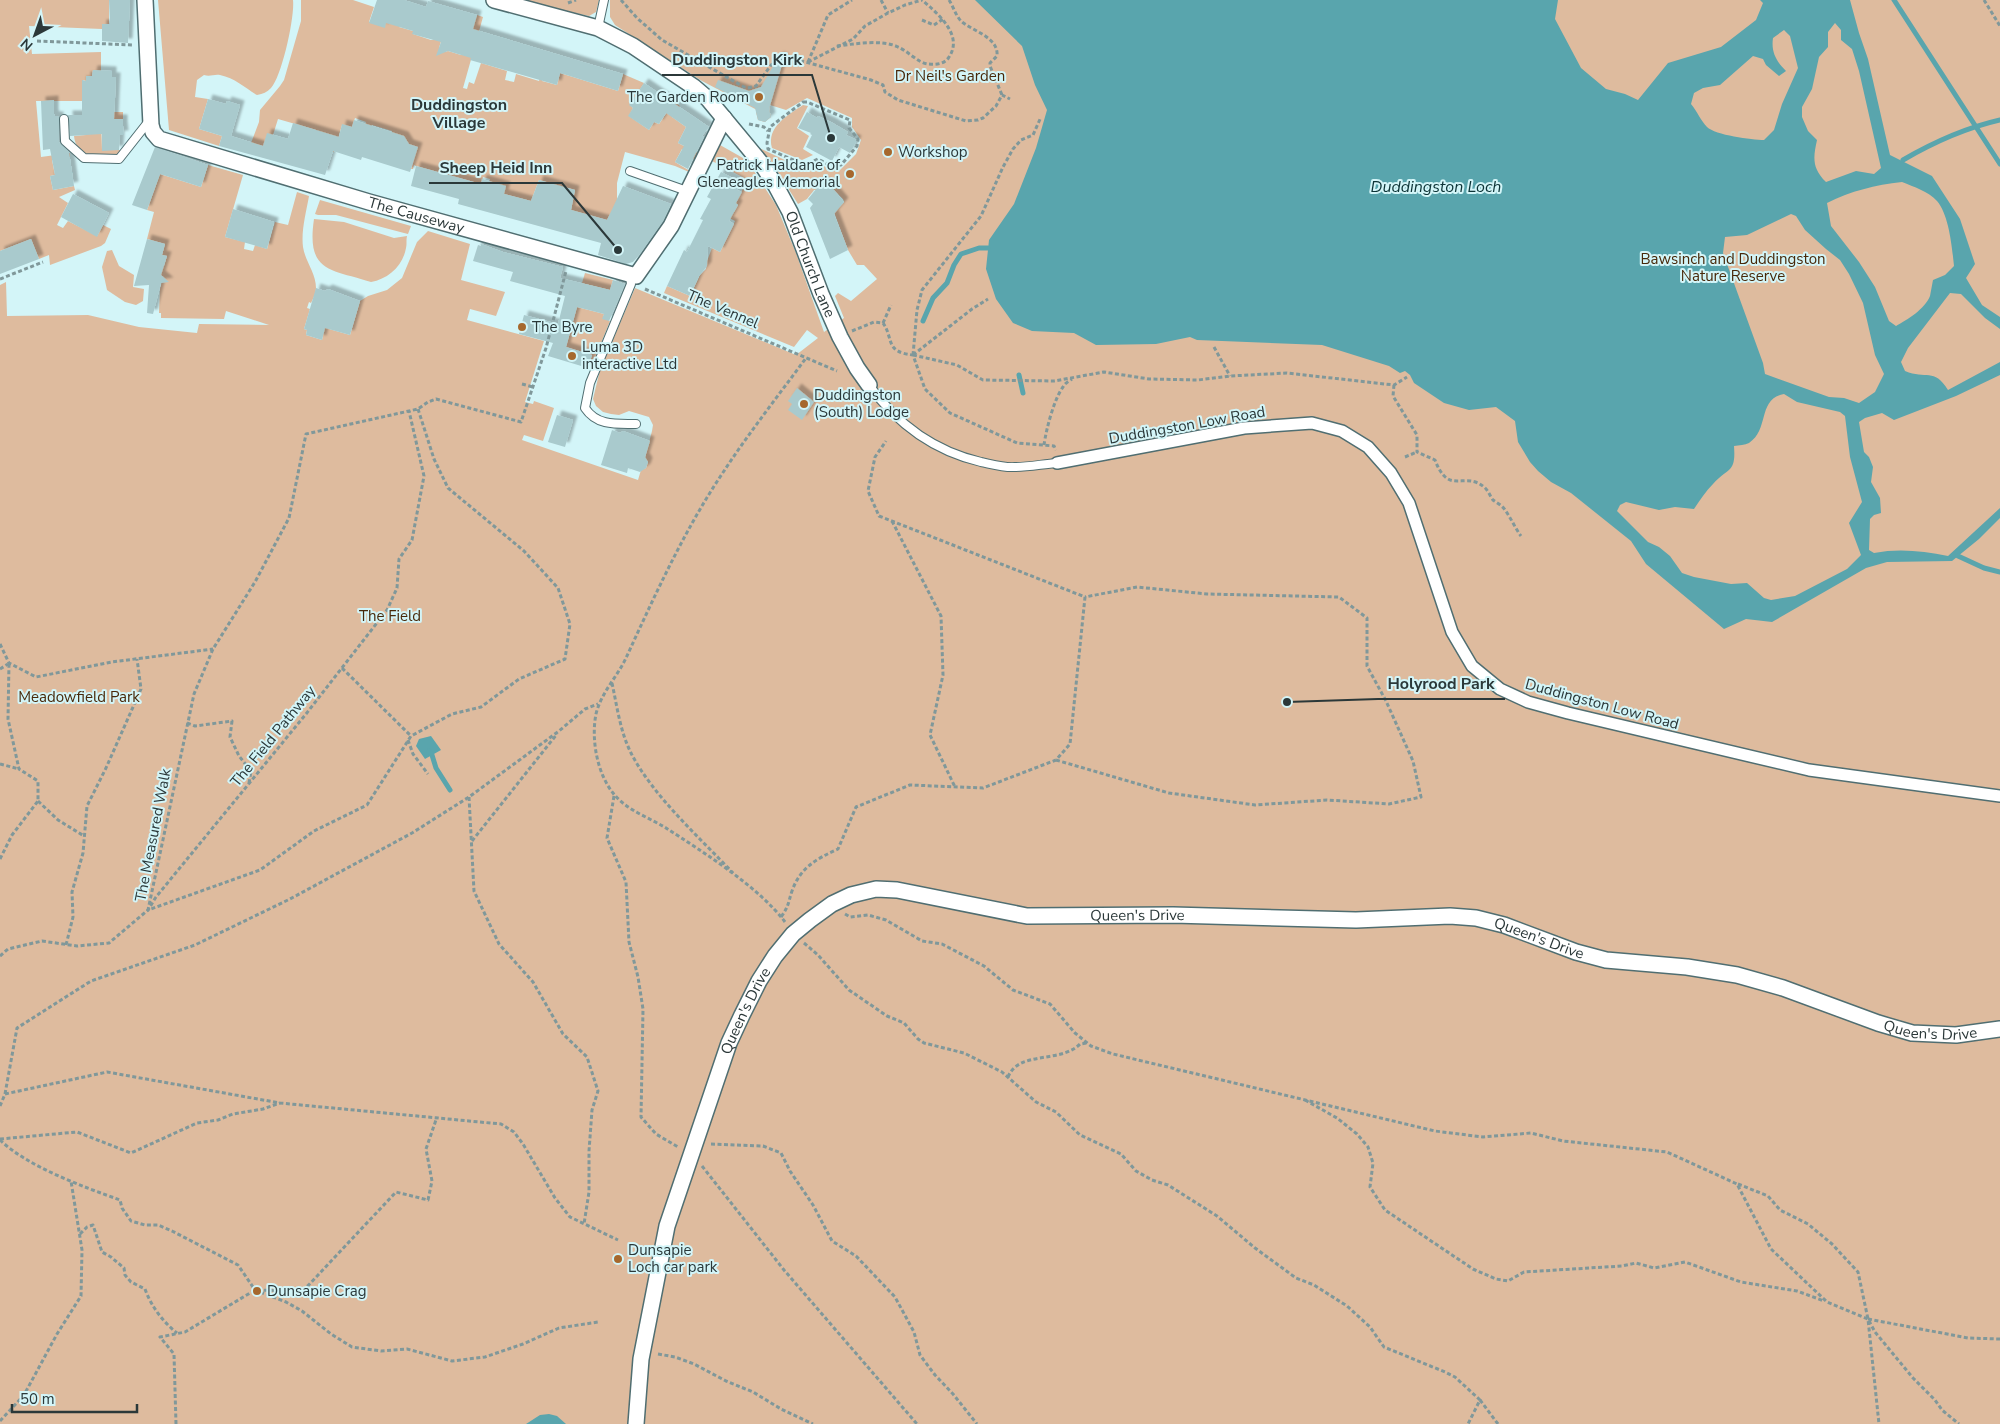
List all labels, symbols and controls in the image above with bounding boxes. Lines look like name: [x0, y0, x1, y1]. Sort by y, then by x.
north arrow: [10, 10, 60, 60]
text: N: [17, 34, 37, 55]
callout: Duddingston Kirk: [662, 44, 812, 75]
text: Duddingston Kirk: [672, 49, 802, 71]
park label: Dr Neil's Garden: [895, 66, 1005, 86]
place label: The Garden Room: [627, 87, 749, 107]
marker: The Garden Room: [753, 91, 765, 103]
district label: Duddingston Village: [411, 94, 507, 134]
place label: Workshop: [898, 142, 968, 162]
marker: Workshop: [882, 146, 894, 158]
callout: Sheep Heid Inn: [429, 152, 562, 183]
place label: Patrick Haldane of Gleneagles Memorial: [697, 155, 841, 192]
text: Sheep Heid Inn: [440, 157, 552, 179]
marker: Patrick Haldane of Gleneagles Memorial: [844, 168, 856, 180]
water label: Duddingston Loch: [1371, 176, 1501, 198]
street label: The Causeway: [366, 192, 467, 238]
street label: Old Church Lane: [780, 208, 840, 321]
park label: Bawsinch and Duddingston Nature Reserve: [1640, 249, 1826, 286]
street label: The Vennel: [684, 285, 763, 333]
place label: The Byre: [532, 317, 593, 337]
marker: The Byre: [516, 321, 528, 333]
place label: Luma 3D interactive Ltd: [582, 337, 677, 374]
marker: Luma 3D interactive Ltd: [566, 350, 578, 362]
place label: Duddingston (South) Lodge: [814, 385, 909, 422]
marker: Duddingston (South) Lodge: [798, 398, 810, 410]
street label: Duddingston Low Road: [1107, 401, 1267, 449]
park label: The Field: [359, 606, 421, 626]
callout: Holyrood Park: [1378, 668, 1505, 699]
text: Holyrood Park: [1387, 673, 1495, 695]
street label: Duddingston Low Road: [1523, 674, 1681, 734]
street label: The Field Pathway: [226, 681, 320, 791]
park label: Meadowfield Park: [18, 687, 140, 707]
street label: The Measured Walk: [130, 766, 176, 903]
street label: Queen's Drive: [1090, 905, 1185, 926]
street label: Queen's Drive: [1492, 913, 1586, 964]
street label: Queen's Drive: [716, 963, 775, 1057]
street label: Queen's Drive: [1881, 1015, 1978, 1045]
place label: Dunsapie Loch car park: [628, 1240, 718, 1277]
marker: Dunsapie Loch car park: [612, 1253, 624, 1265]
place label: Dunsapie Crag: [267, 1281, 366, 1301]
marker: Dunsapie Crag: [251, 1285, 263, 1297]
scale bar: [12, 1382, 138, 1414]
text: 50 m: [20, 1389, 55, 1409]

